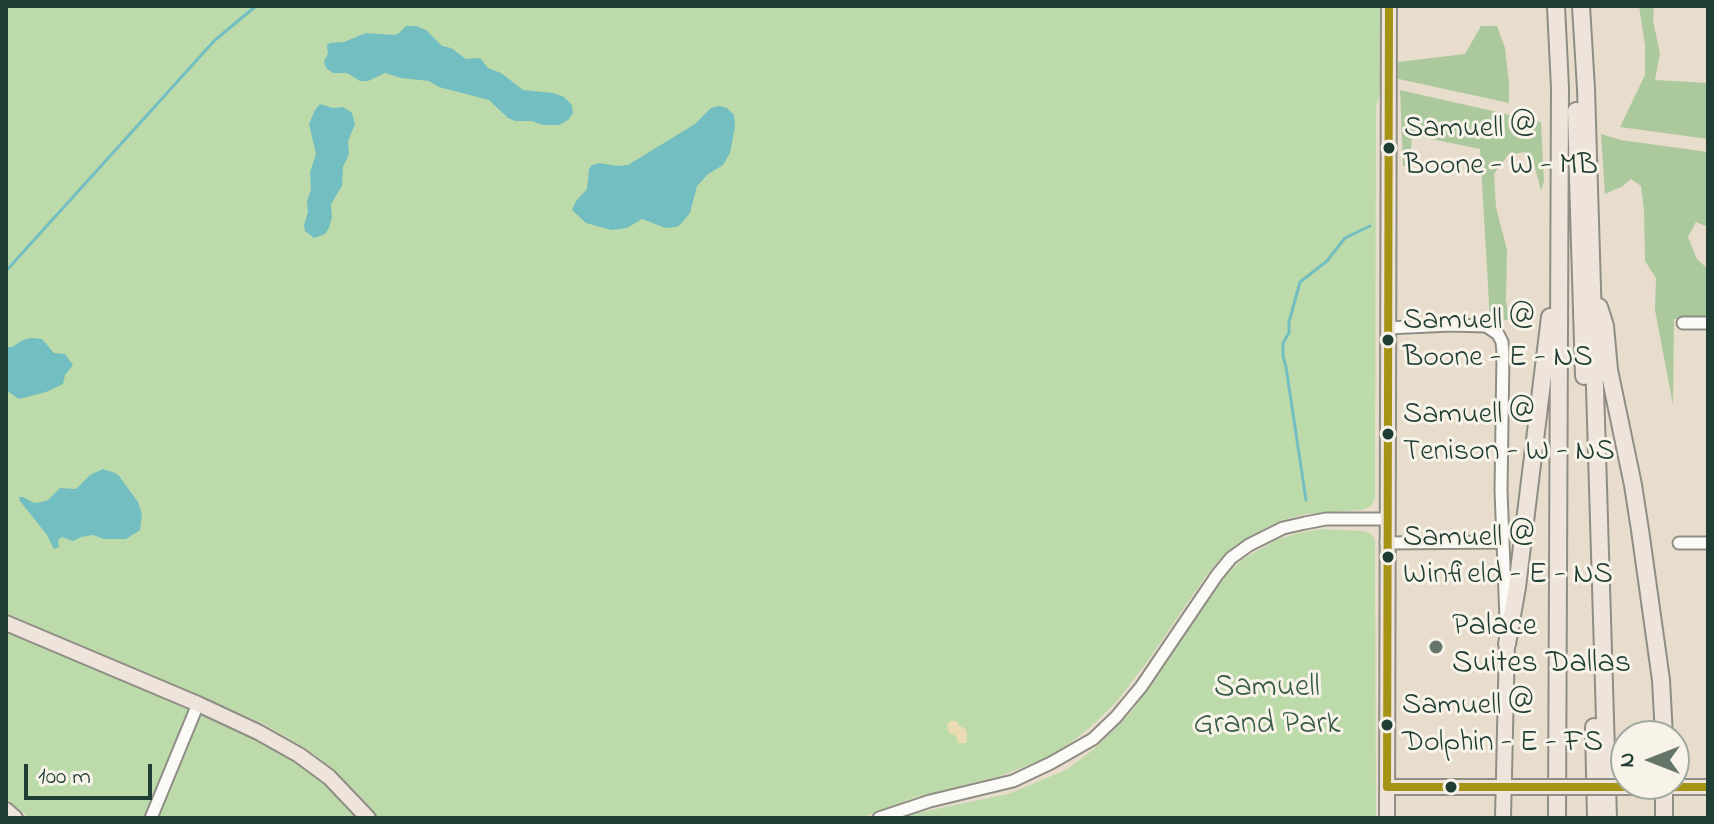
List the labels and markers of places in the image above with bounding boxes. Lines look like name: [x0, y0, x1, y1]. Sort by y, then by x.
place label: Samuell @ Boone - W - MB: [1404, 113, 1598, 184]
marker: Samuell @ Boone - W - MB: [1381, 140, 1397, 156]
place label: Samuell @ Boone - E - NS: [1403, 305, 1593, 376]
marker: Samuell @ Boone - E - NS: [1380, 332, 1396, 348]
place label: Samuell @ Tenison - W - NS: [1403, 399, 1615, 470]
marker: Samuell @ Tenison - W - NS: [1380, 426, 1396, 442]
place label: Samuell @ Winfield - E - NS: [1403, 522, 1613, 592]
marker: Samuell @ Winfield - E - NS: [1380, 549, 1396, 565]
place label: Palace Suites Dallas: [1452, 610, 1631, 685]
marker: Palace Suites Dallas: [1427, 638, 1445, 656]
place label: Samuell @ Dolphin - E - FS: [1402, 690, 1603, 760]
marker: Samuell @ Dolphin - E - FS: [1379, 717, 1395, 733]
unlabelled marker: [1443, 779, 1459, 795]

